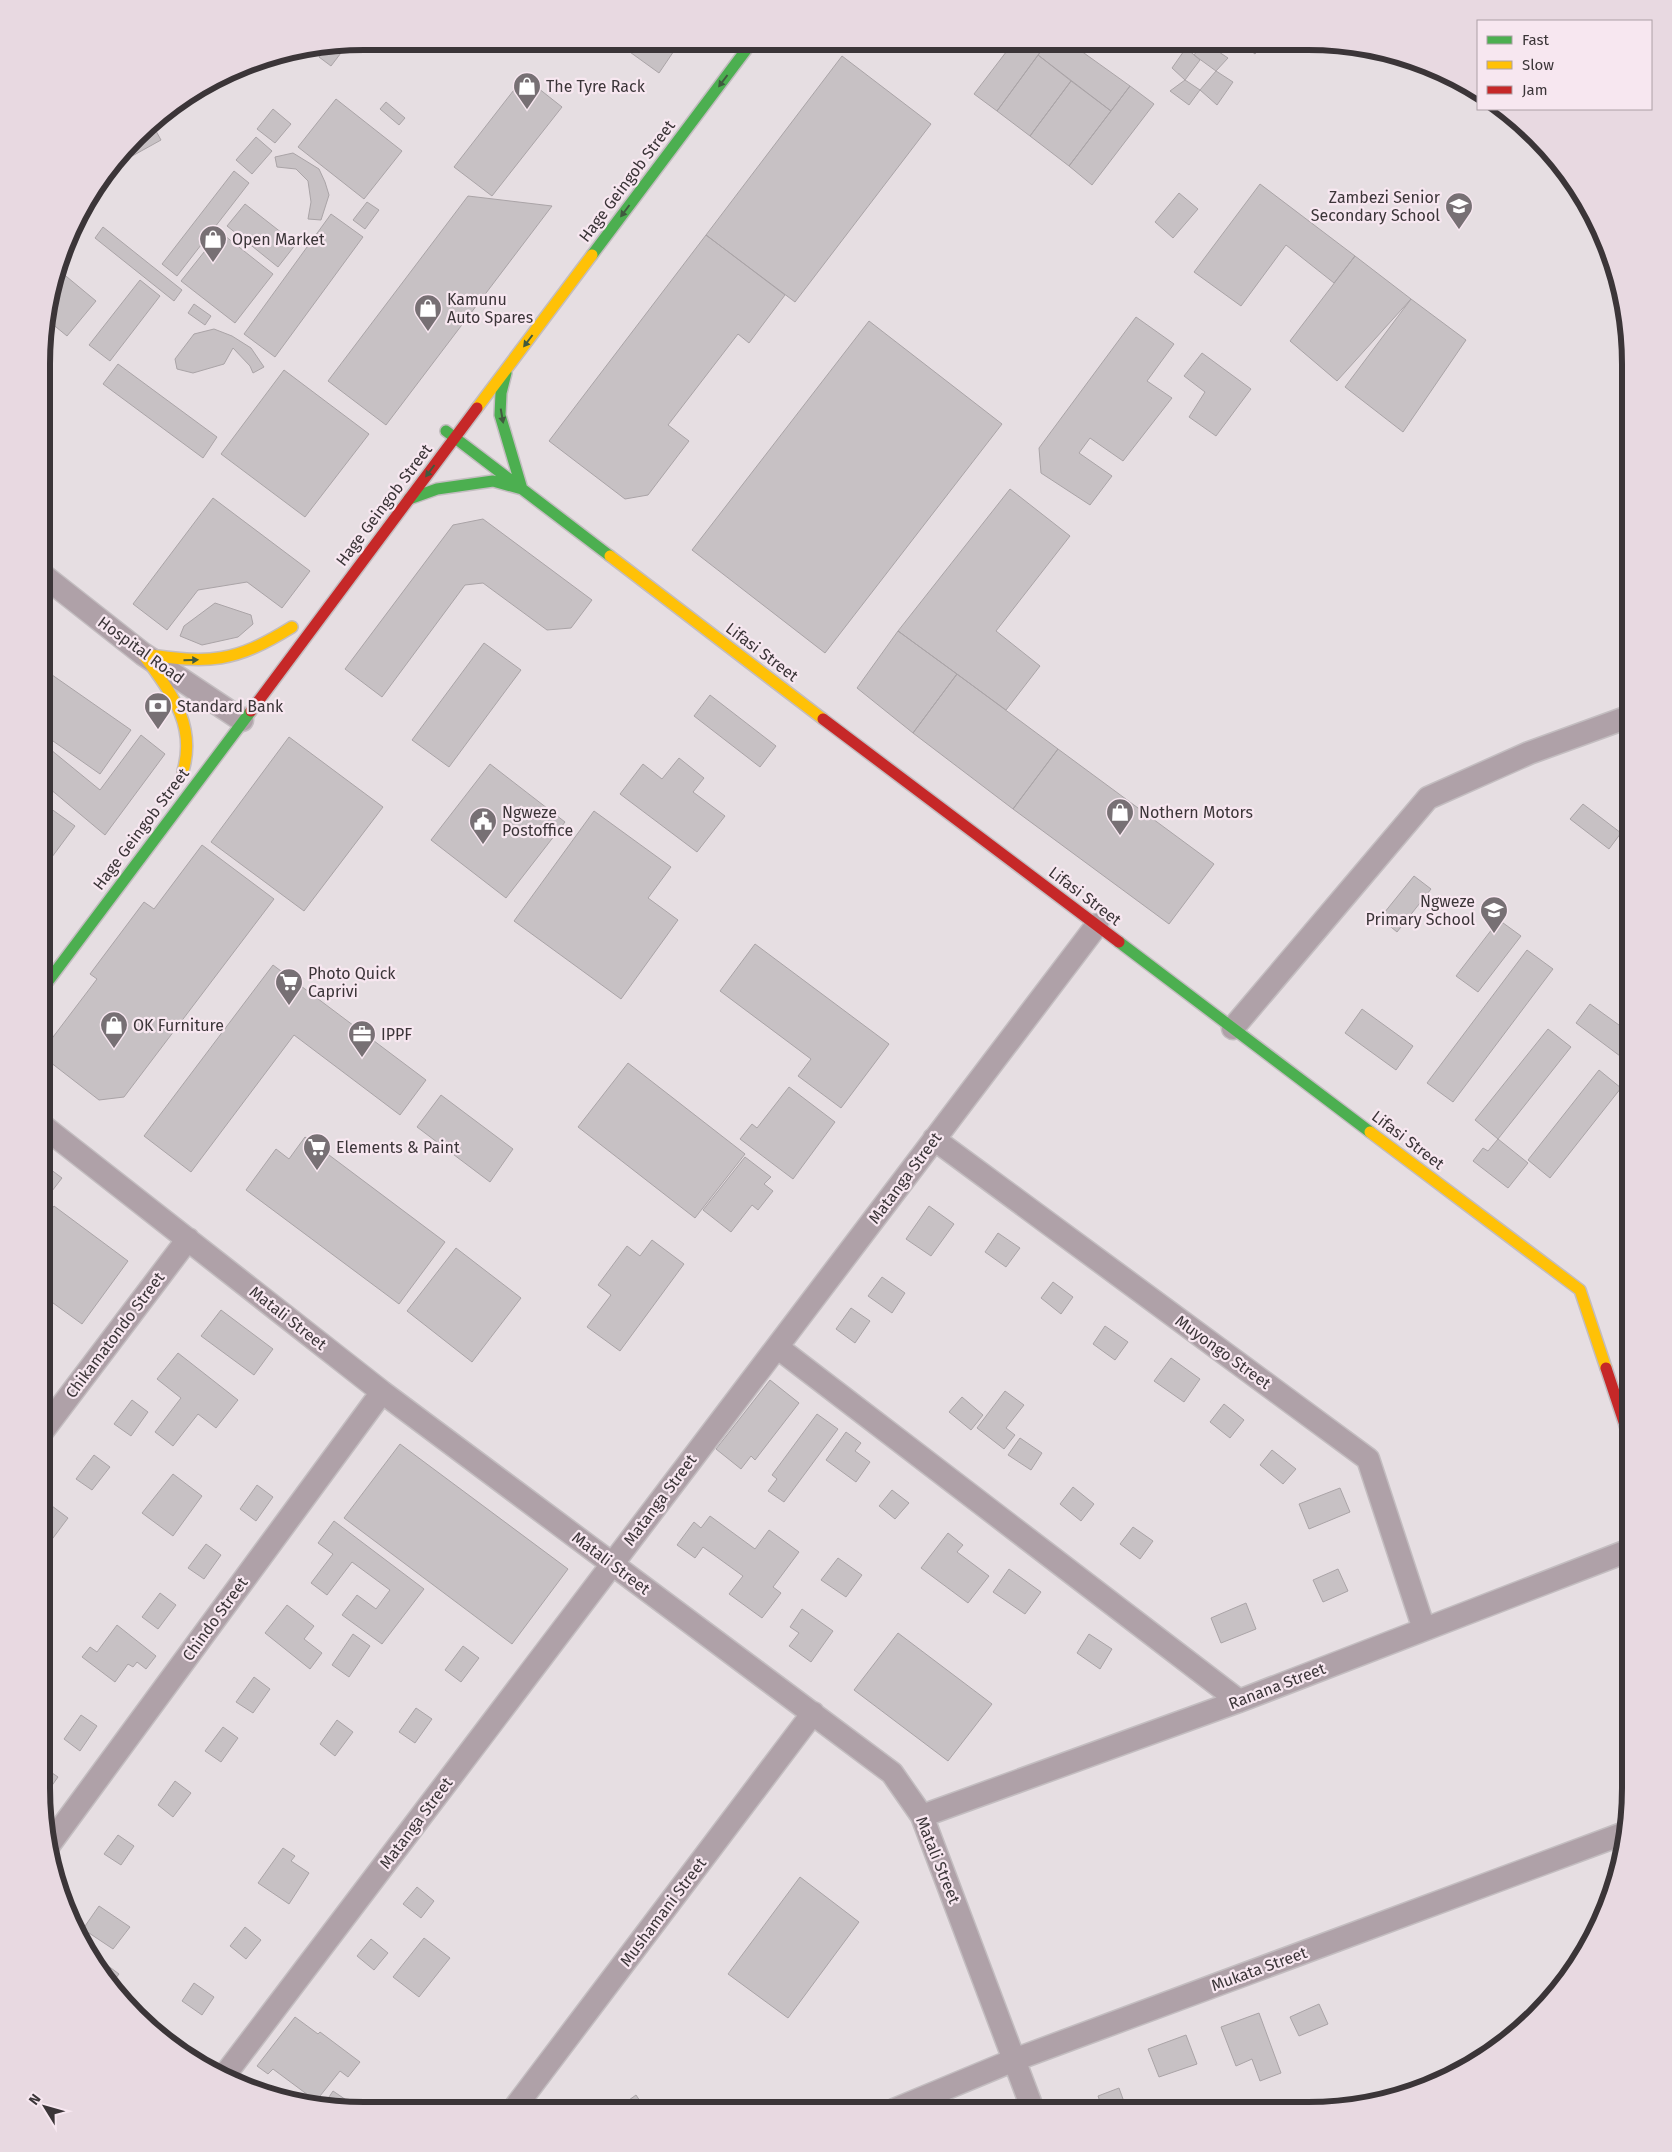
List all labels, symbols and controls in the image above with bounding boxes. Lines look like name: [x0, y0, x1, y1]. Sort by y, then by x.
legend: [1477, 20, 1652, 110]
text: Fast: [1522, 31, 1549, 49]
text: Slow: [1522, 56, 1554, 74]
shop icon: The Tyre Rack: [512, 71, 542, 110]
one-way arrow: [717, 74, 728, 87]
place label: The Tyre Rack: [546, 77, 646, 96]
text: Jam: [1522, 81, 1548, 99]
street label: Hage Geingob Street: [575, 116, 679, 246]
place label: Zambezi Senior Secondary School: [1311, 188, 1441, 225]
school or university icon: Zambezi Senior Secondary School: [1444, 191, 1474, 230]
one-way arrow: [620, 204, 630, 218]
shop icon: Open Market: [198, 224, 228, 263]
place label: Open Market: [232, 230, 325, 249]
place label: Kamunu Auto Spares: [447, 290, 533, 327]
shop icon: Kamunu Auto Spares: [413, 293, 443, 332]
one-way arrow: [523, 334, 533, 348]
one-way arrow: [498, 408, 506, 424]
street label: Hage Geingob Street: [332, 440, 436, 570]
one-way arrow: [425, 464, 435, 478]
street label: Hospital Road: [94, 612, 188, 688]
street label: Lifasi Street: [722, 619, 802, 685]
one-way arrow: [183, 656, 199, 664]
bank icon: Standard Bank: [143, 691, 173, 730]
place label: Standard Bank: [177, 697, 284, 716]
street label: Hage Geingob Street: [89, 764, 193, 894]
shop icon: Nothern Motors: [1105, 797, 1135, 836]
place label: Ngweze Postoffice: [502, 803, 573, 840]
place label: Nothern Motors: [1139, 803, 1253, 822]
public building icon: Ngweze Postoffice: [468, 806, 498, 845]
street label: Lifasi Street: [1045, 863, 1125, 929]
place label: Ngweze Primary School: [1366, 892, 1475, 929]
school or university icon: Ngweze Primary School: [1479, 895, 1509, 934]
place label: Photo Quick Caprivi: [308, 964, 396, 1001]
supermarket icon: Photo Quick Caprivi: [274, 967, 304, 1006]
shop icon: OK Furniture: [99, 1010, 129, 1049]
place label: OK Furniture: [133, 1016, 224, 1035]
office icon: IPPF: [347, 1019, 377, 1058]
place label: IPPF: [381, 1025, 412, 1044]
street label: Lifasi Street: [1368, 1107, 1448, 1173]
street label: Matanga Street: [865, 1128, 946, 1227]
supermarket icon: Elements & Paint: [302, 1132, 332, 1171]
place label: Elements & Paint: [336, 1138, 460, 1157]
street label: Chikamatondo Street: [62, 1268, 169, 1402]
street label: Matali Street: [246, 1282, 330, 1354]
street label: Muyongo Street: [1172, 1311, 1275, 1393]
street label: Matanga Street: [620, 1450, 701, 1549]
street label: Matali Street: [568, 1528, 654, 1598]
street label: Chindo Street: [178, 1573, 252, 1664]
street label: Ranana Street: [1226, 1659, 1328, 1713]
street label: Matanga Street: [376, 1773, 457, 1872]
street label: Matali Street: [912, 1814, 964, 1907]
street label: Mushamani Street: [616, 1854, 710, 1970]
street label: Mukata Street: [1209, 1943, 1310, 1995]
north arrow: [20, 2082, 70, 2132]
text: N: [25, 2091, 45, 2108]

